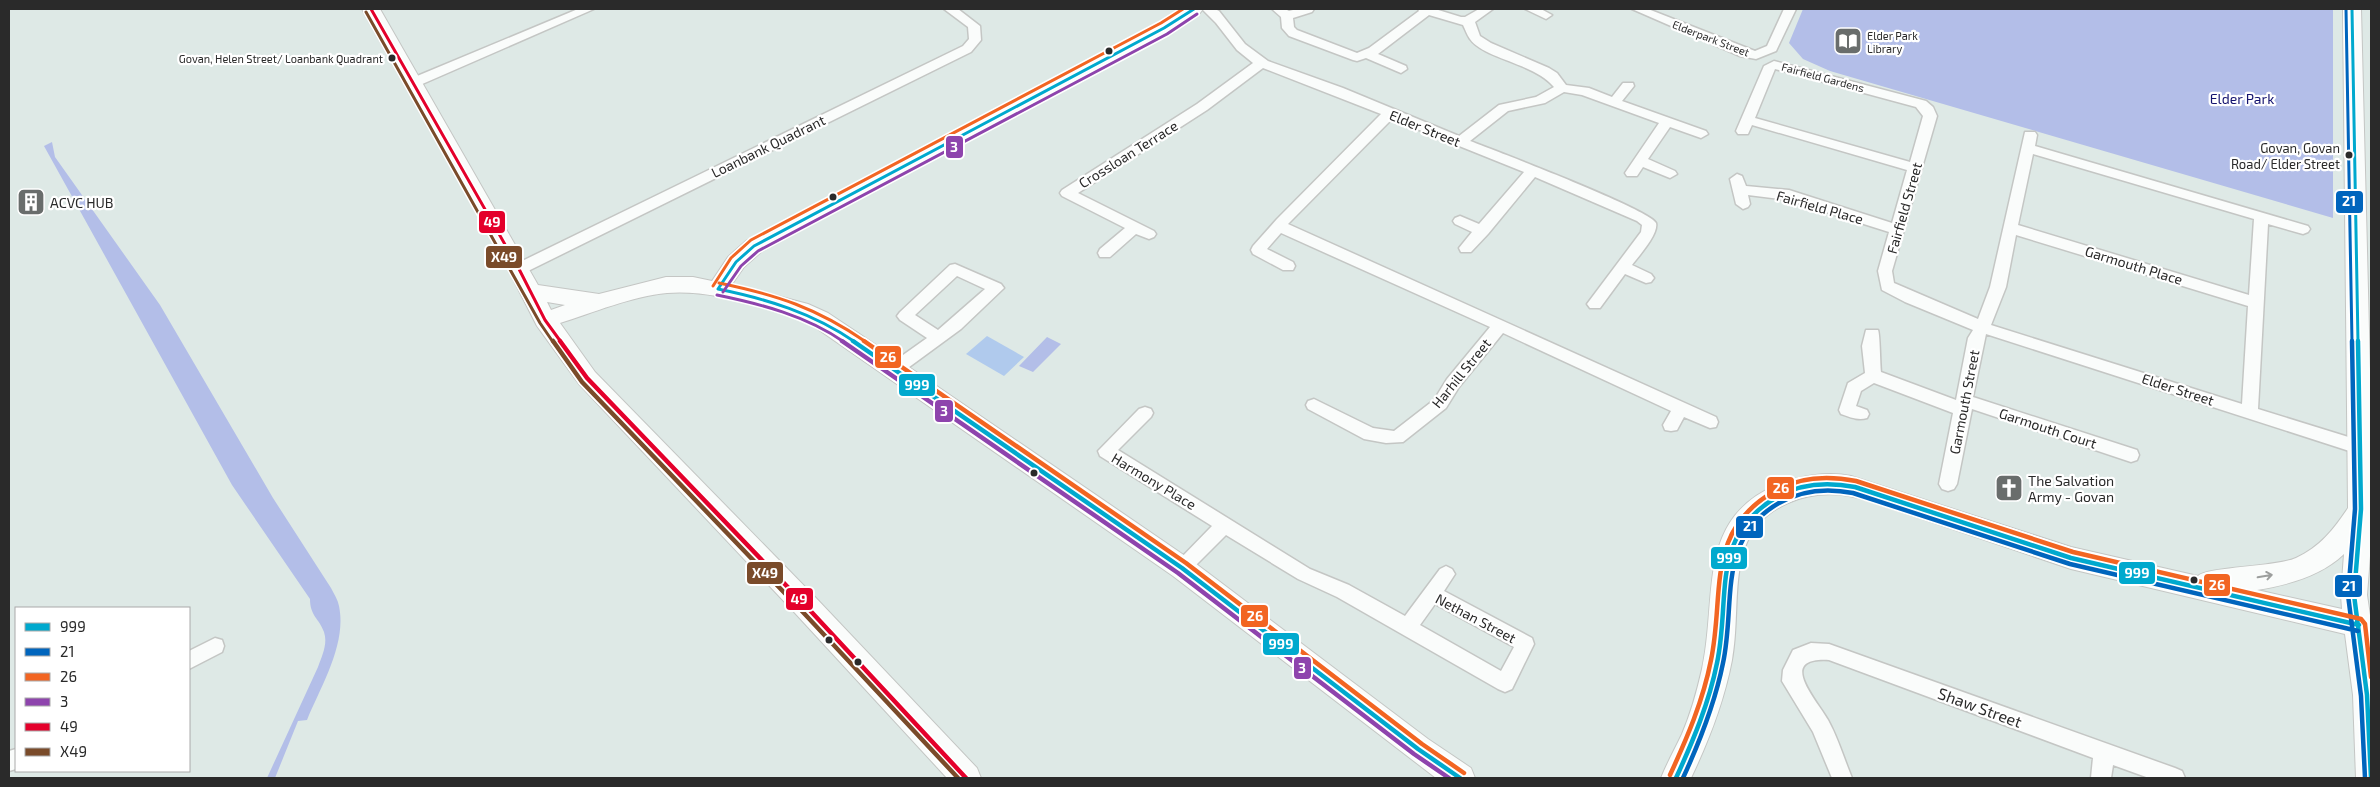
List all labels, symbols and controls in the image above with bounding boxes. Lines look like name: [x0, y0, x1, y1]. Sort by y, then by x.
street label: Elderpark Street: [1671, 17, 1751, 59]
library icon: Elder Park Library: [1833, 26, 1863, 56]
place label: Elder Park Library: [1867, 29, 1918, 55]
unlabelled marker: [1104, 46, 1114, 56]
place label: Govan, Helen Street/ Loanbank Quadrant: [179, 52, 383, 66]
marker: Govan, Helen Street/ Loanbank Quadrant: [387, 53, 397, 63]
street label: Fairfield Gardens: [1780, 60, 1866, 94]
park label: Elder Park: [2210, 90, 2274, 107]
street label: Elder Street: [1387, 106, 1463, 150]
street label: Loanbank Quadrant: [708, 111, 828, 181]
street label: Crossloan Terrace: [1075, 117, 1181, 191]
line badge: 3: [945, 135, 964, 159]
text: 3: [950, 138, 958, 155]
place label: Govan, Govan Road/ Elder Street: [2231, 140, 2340, 172]
marker: Govan, Govan Road/ Elder Street: [2344, 150, 2354, 160]
street label: Fairfield Street: [1883, 160, 1925, 256]
street label: Fairfield Place: [1775, 186, 1865, 228]
building icon: ACVC HUB: [16, 187, 46, 217]
line badge: 21: [2335, 190, 2364, 214]
unlabelled marker: [828, 192, 838, 202]
text: 21: [2342, 192, 2356, 209]
place label: ACVC HUB: [50, 194, 114, 211]
line badge: 49: [478, 210, 506, 234]
text: 49: [483, 213, 501, 230]
street label: Garmouth Place: [2083, 242, 2185, 288]
line badge: X49: [485, 245, 523, 269]
text: X49: [491, 248, 517, 265]
street label: Harhill Street: [1428, 335, 1494, 411]
line badge: 26: [874, 345, 902, 369]
text: 26: [880, 348, 896, 365]
street label: Garmouth Street: [1946, 348, 1982, 456]
street label: Elder Street: [2140, 369, 2216, 409]
line badge: 999: [898, 373, 936, 397]
text: 999: [905, 376, 929, 393]
line badge: 3: [934, 399, 954, 423]
text: 3: [940, 402, 948, 419]
street label: Garmouth Court: [1997, 404, 2099, 452]
street label: Harmony Place: [1109, 449, 1199, 513]
unlabelled marker: [1029, 468, 1039, 478]
place label: The Salvation Army - Govan: [2028, 472, 2114, 505]
church icon: The Salvation Army - Govan: [1994, 473, 2024, 503]
line badge: 26: [1766, 476, 1795, 500]
text: 26: [1773, 479, 1789, 496]
line badge: 21: [1735, 515, 1764, 539]
text: 21: [1743, 517, 1757, 534]
line badge: 999: [1710, 546, 1748, 570]
text: 999: [1717, 549, 1741, 566]
line badge: X49: [746, 561, 784, 585]
line badge: 999: [2118, 561, 2156, 585]
text: X49: [752, 564, 778, 581]
text: 999: [2125, 564, 2149, 581]
one-way arrow: [2257, 571, 2273, 581]
line badge: 26: [2203, 573, 2231, 597]
line badge: 21: [2334, 574, 2363, 598]
unlabelled marker: [2189, 575, 2199, 585]
text: 26: [2209, 576, 2225, 593]
text: 21: [2342, 577, 2356, 594]
line badge: 49: [785, 587, 814, 611]
text: 49: [790, 590, 808, 607]
street label: Nethan Street: [1433, 590, 1519, 646]
line badge: 26: [1240, 604, 1269, 628]
legend: [15, 607, 190, 772]
text: 26: [1247, 607, 1263, 624]
text: 999: [60, 617, 86, 635]
line badge: 999: [1262, 632, 1300, 656]
unlabelled marker: [824, 635, 834, 645]
text: 999: [1269, 635, 1293, 652]
text: 21: [60, 642, 74, 660]
line badge: 3: [1293, 656, 1312, 680]
unlabelled marker: [853, 657, 863, 667]
text: 3: [1298, 659, 1306, 676]
text: 26: [60, 667, 77, 685]
street label: Shaw Street: [1935, 683, 2025, 731]
text: 3: [60, 692, 68, 710]
text: 49: [60, 717, 78, 735]
text: X49: [60, 742, 87, 760]

